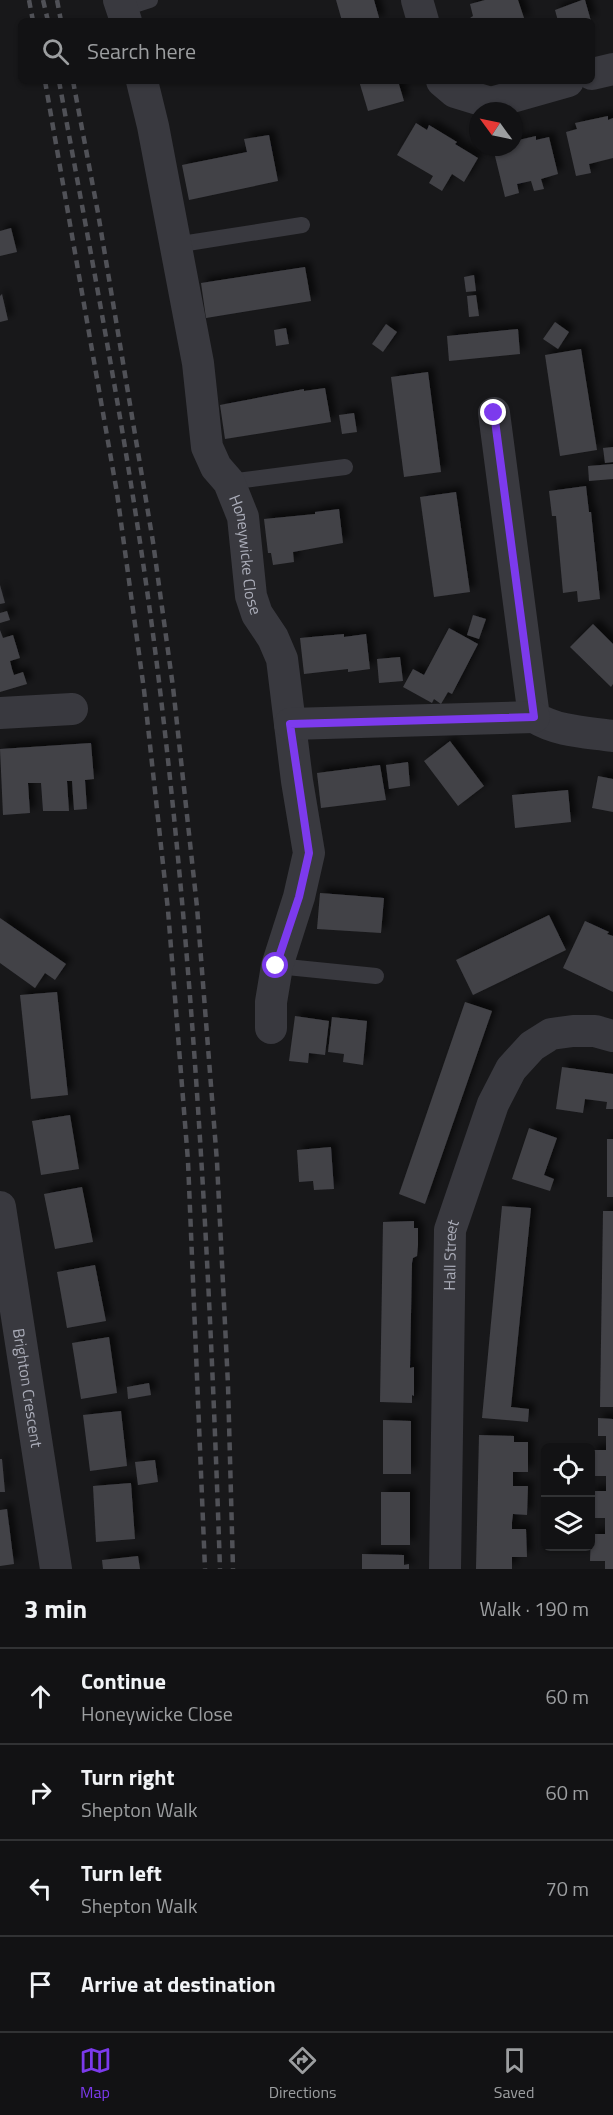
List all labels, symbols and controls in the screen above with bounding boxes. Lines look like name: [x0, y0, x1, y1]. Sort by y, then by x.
search box: [18, 18, 595, 84]
text: Search here: [87, 34, 196, 68]
icon: search: [39, 35, 72, 68]
north arrow: [469, 102, 523, 156]
route end: [480, 399, 506, 425]
street label: Honeywicke Close: [223, 491, 268, 618]
route start: [262, 952, 288, 978]
street label: Hall Street: [437, 1216, 465, 1291]
street label: Brighton Crescent: [7, 1326, 49, 1450]
map controls: [541, 1443, 595, 1551]
button: locate: [541, 1443, 595, 1497]
button: layers: [541, 1497, 595, 1551]
text: 3 min: [24, 1589, 87, 1628]
text: Walk · 190 m: [480, 1593, 589, 1624]
text: Continue: [81, 1664, 166, 1698]
icon: ahead: [24, 1680, 57, 1713]
text: 60 m: [545, 1681, 589, 1712]
text: Honeywicke Close: [81, 1698, 233, 1729]
text: Turn right: [81, 1760, 175, 1794]
icon: right: [24, 1776, 57, 1809]
text: 60 m: [545, 1777, 589, 1808]
text: Shepton Walk: [81, 1794, 198, 1825]
text: Turn left: [81, 1856, 162, 1890]
icon: left: [24, 1872, 57, 1905]
text: 70 m: [545, 1873, 589, 1904]
text: Shepton Walk: [81, 1890, 198, 1921]
text: Arrive at destination: [81, 1967, 276, 2001]
icon: arrive: [24, 1968, 57, 2001]
tab: Map: [79, 2044, 112, 2104]
tab: Directions: [269, 2044, 337, 2104]
tab: Saved: [494, 2044, 534, 2104]

